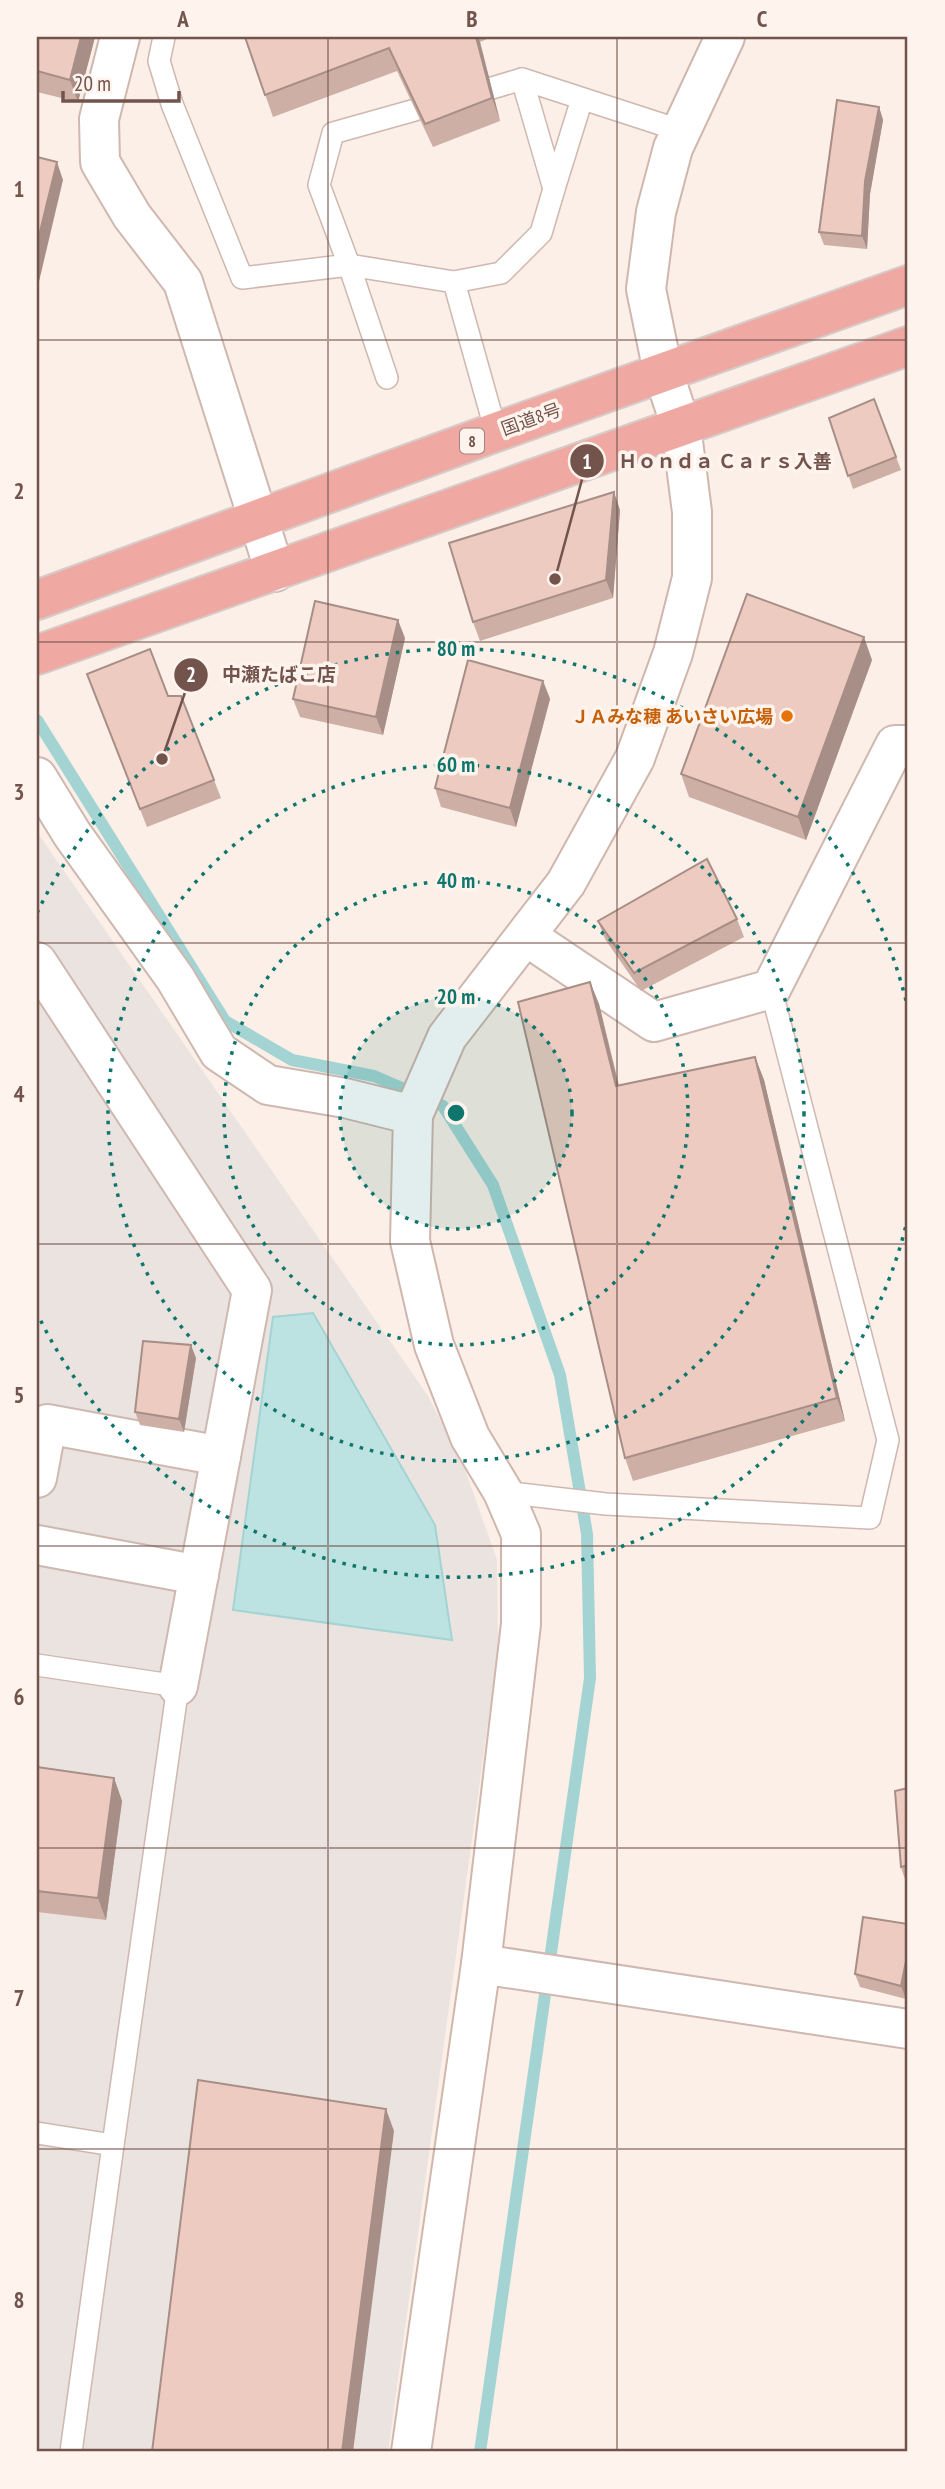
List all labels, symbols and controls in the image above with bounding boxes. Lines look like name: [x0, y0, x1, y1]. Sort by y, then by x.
text: A: [176, 4, 189, 33]
text: B: [466, 4, 478, 33]
text: C: [757, 4, 768, 33]
scale bar: [63, 60, 178, 104]
text: 20 m: [74, 70, 111, 97]
text: 1: [14, 174, 25, 203]
street label: 国道8号: [498, 398, 564, 440]
road number: 8: [460, 428, 484, 454]
callout: Ｈｏｎｄａ Ｃａｒｓ入善: [570, 441, 845, 481]
text: 1: [582, 448, 592, 475]
text: Ｈｏｎｄａ Ｃａｒｓ入善: [619, 449, 831, 473]
text: 2: [14, 476, 25, 505]
text: 80 m: [437, 635, 475, 662]
callout: 中瀬たばこ店: [173, 655, 350, 695]
text: 2: [186, 661, 196, 688]
text: 中瀬たばこ店: [222, 662, 336, 686]
place label: ＪＡみな穂 あいさい広場: [571, 705, 773, 728]
marker: ＪＡみな穂 あいさい広場: [779, 708, 795, 724]
text: 60 m: [437, 751, 475, 778]
text: 3: [14, 777, 25, 806]
text: 40 m: [437, 867, 475, 894]
text: 20 m: [437, 983, 475, 1010]
text: 4: [14, 1079, 25, 1108]
centre of rings: [444, 1101, 468, 1125]
text: 5: [14, 1380, 25, 1409]
text: 6: [14, 1682, 25, 1711]
text: 7: [14, 1983, 25, 2012]
text: 8: [14, 2285, 25, 2314]

